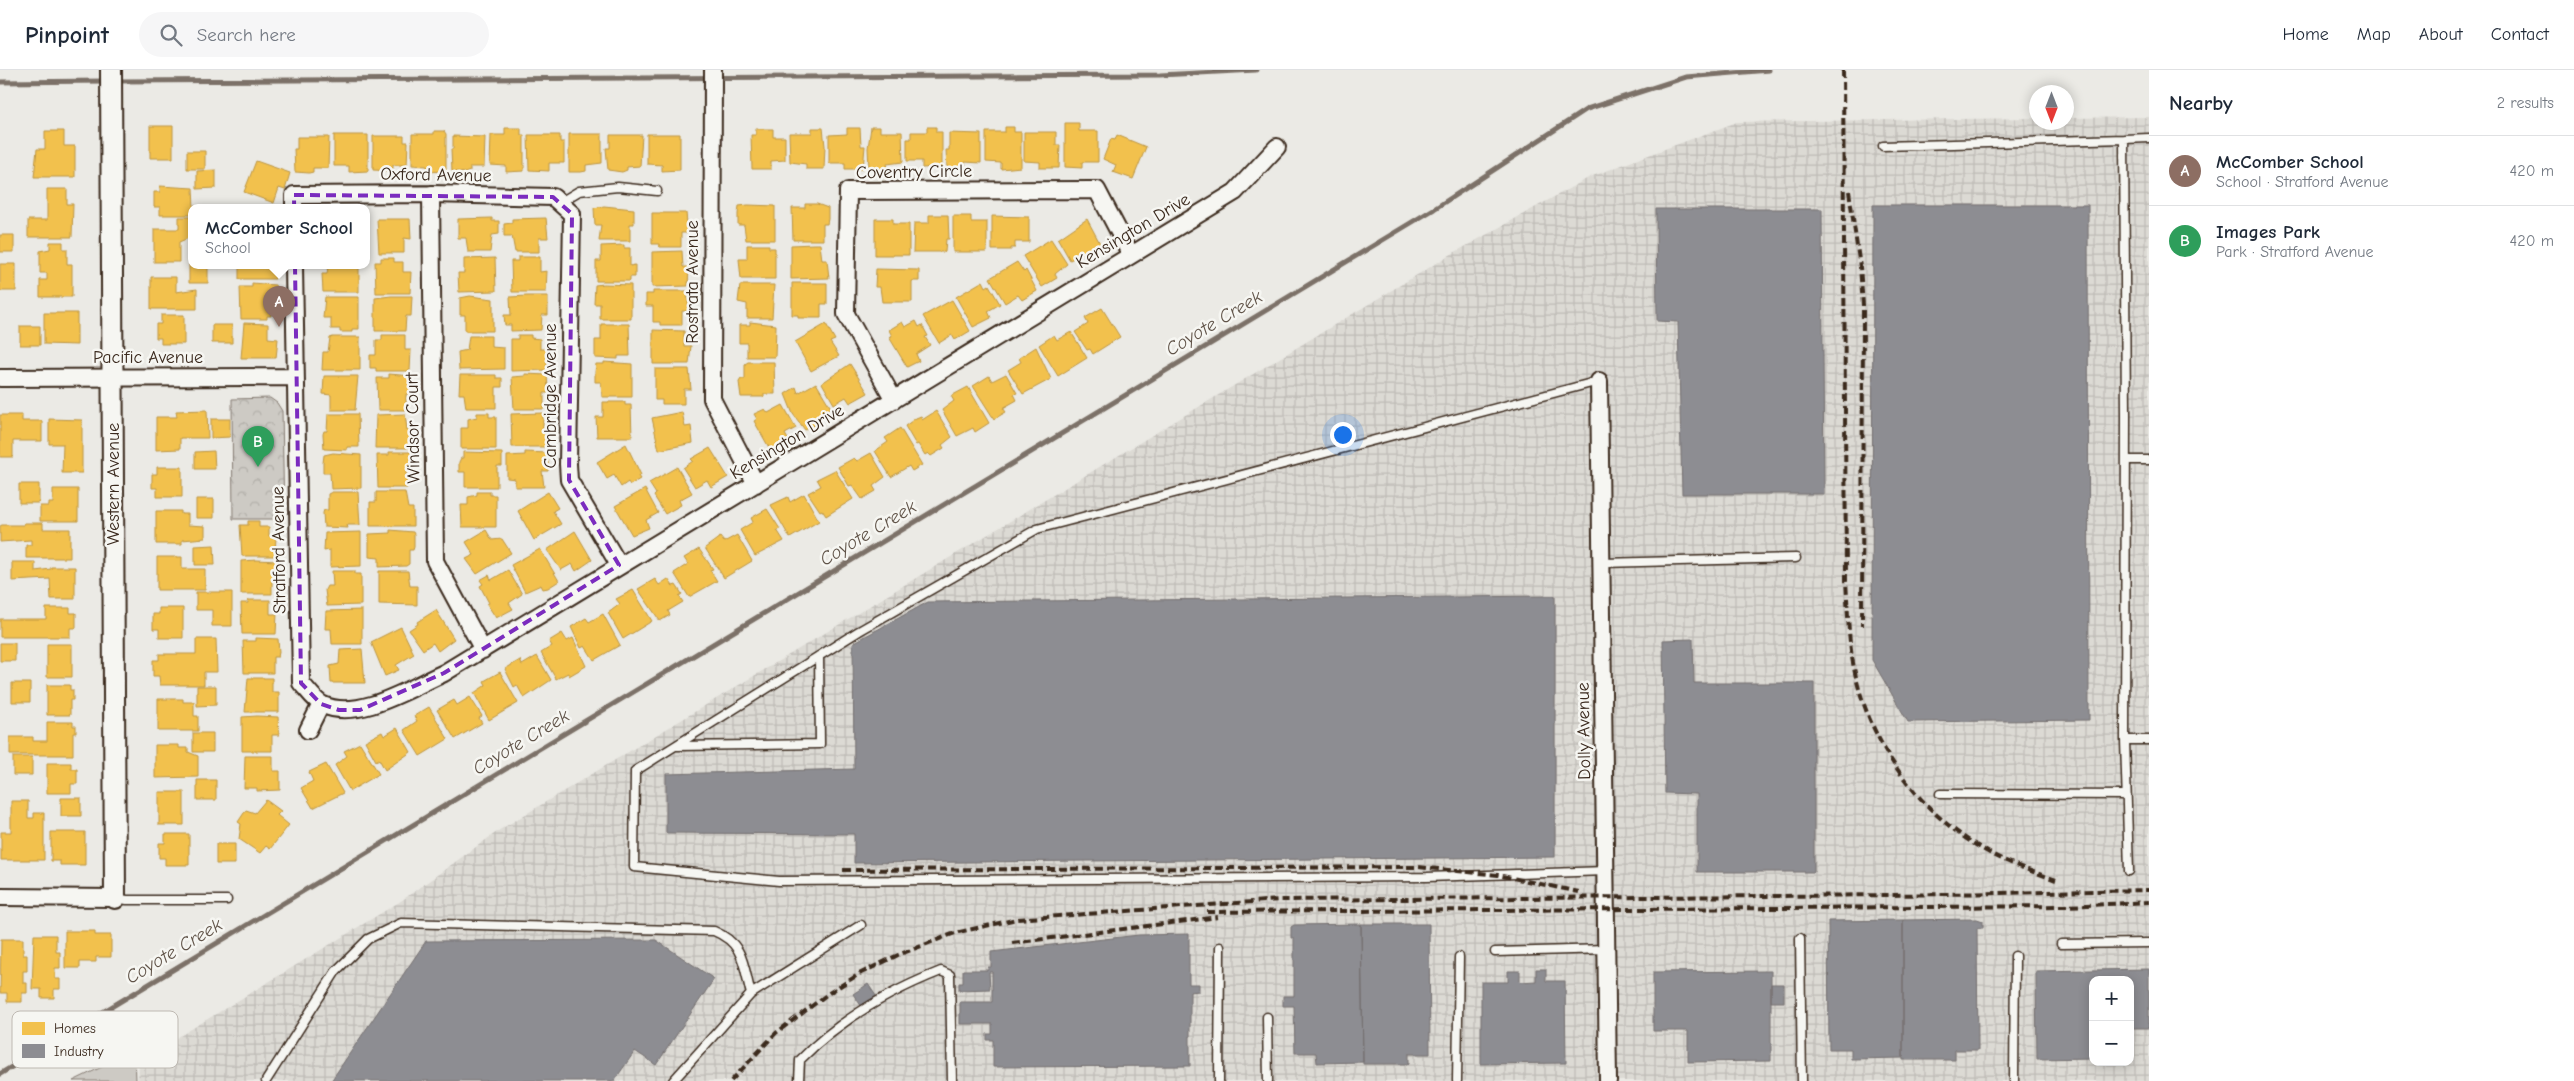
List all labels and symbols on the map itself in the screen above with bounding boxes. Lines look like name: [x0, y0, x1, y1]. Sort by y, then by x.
north arrow: [2029, 85, 2074, 130]
street label: Coventry Circle: [856, 160, 972, 184]
street label: Oxford Avenue: [380, 164, 492, 186]
street label: Kensington Drive: [1072, 189, 1194, 273]
street label: Rostrata Avenue: [682, 220, 703, 344]
water label: Coyote Creek: [1162, 285, 1267, 360]
pin: A: [263, 286, 295, 327]
street label: Cambridge Avenue: [540, 323, 561, 469]
street label: Pacific Avenue: [93, 347, 203, 368]
street label: Windsor Court: [402, 371, 424, 484]
street label: Kensington Drive: [726, 400, 848, 484]
your location: [1330, 422, 1356, 448]
street label: Western Avenue: [103, 423, 124, 545]
pin: B: [242, 426, 274, 467]
street label: Stratford Avenue: [267, 486, 291, 614]
water label: Coyote Creek: [816, 495, 921, 570]
street label: Dolly Avenue: [1573, 682, 1595, 780]
water label: Coyote Creek: [469, 704, 574, 779]
water label: Coyote Creek: [122, 913, 227, 988]
legend: [12, 1011, 178, 1068]
text: Homes: [54, 1020, 96, 1037]
text: Industry: [54, 1043, 104, 1060]

